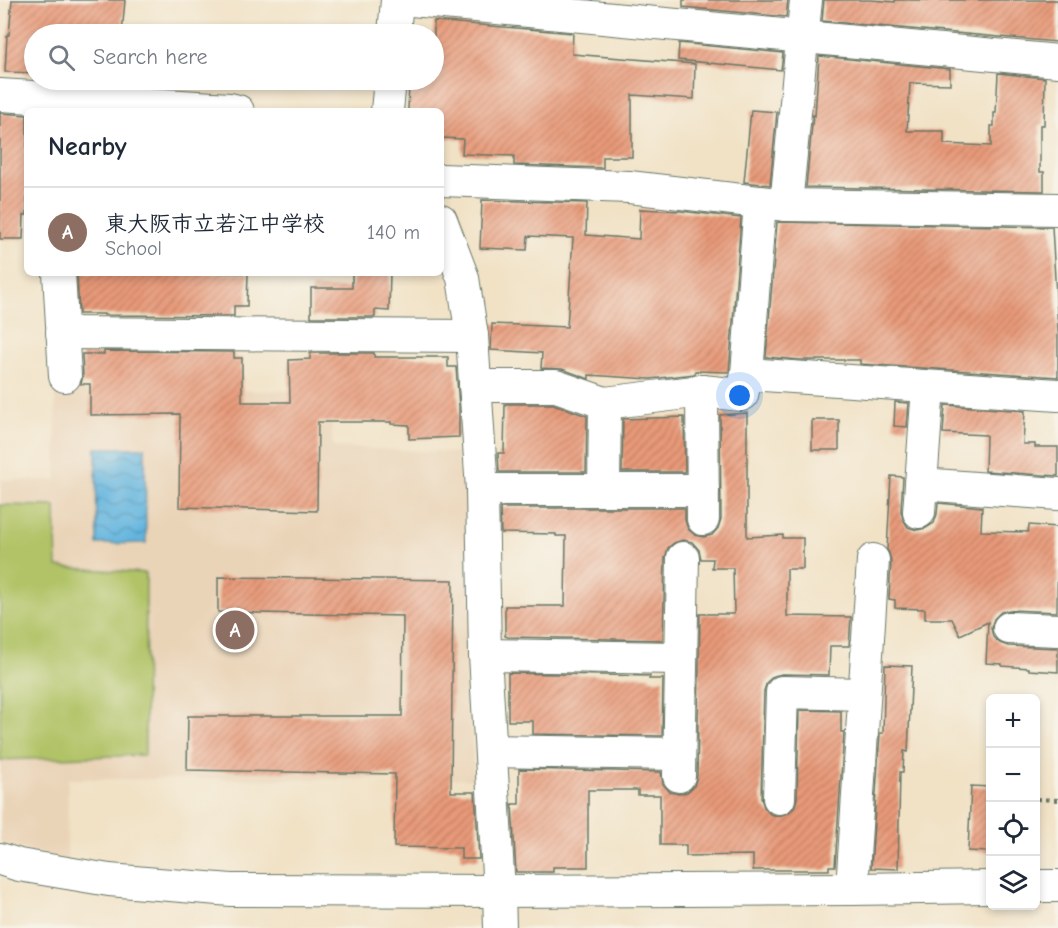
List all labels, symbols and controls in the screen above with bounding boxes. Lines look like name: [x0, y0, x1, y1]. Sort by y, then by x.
search box: [24, 24, 444, 90]
icon: search: [45, 41, 78, 74]
text: Search here: [93, 44, 208, 70]
text: Nearby: [48, 132, 127, 162]
text: 東大阪市立若江中学校: [105, 211, 325, 237]
text: A: [62, 221, 73, 244]
text: 140 m: [367, 221, 420, 244]
text: School: [105, 237, 162, 260]
your location: [725, 381, 754, 410]
pin: A: [216, 608, 254, 652]
map controls: [986, 694, 1040, 910]
button: +: [986, 694, 1040, 748]
button: −: [986, 748, 1040, 802]
button: locate: [986, 802, 1040, 856]
button: layers: [986, 856, 1040, 910]

